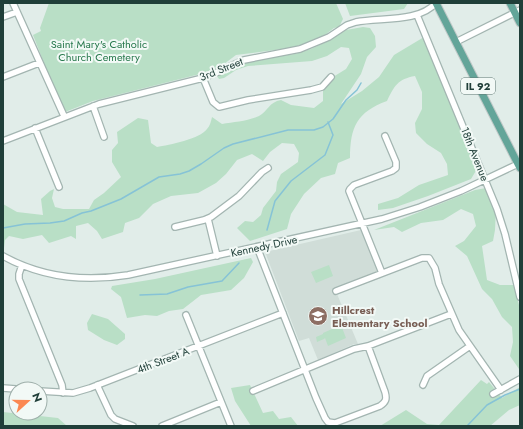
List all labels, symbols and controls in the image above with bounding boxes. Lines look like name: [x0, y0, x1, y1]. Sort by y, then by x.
park label: Saint Mary's Catholic Church Cemetery: [51, 36, 147, 65]
street label: 3rd Street: [197, 53, 245, 85]
road number: IL 92: [461, 78, 495, 94]
street label: 18th Avenue: [457, 125, 493, 184]
street label: Kennedy Drive: [229, 231, 299, 261]
place label: Hillcrest Elementary School: [332, 302, 427, 331]
school or university icon: Hillcrest Elementary School: [307, 305, 329, 327]
street label: 4th Street A: [134, 342, 192, 377]
north arrow: [8, 381, 48, 421]
text: N: [28, 390, 46, 404]

